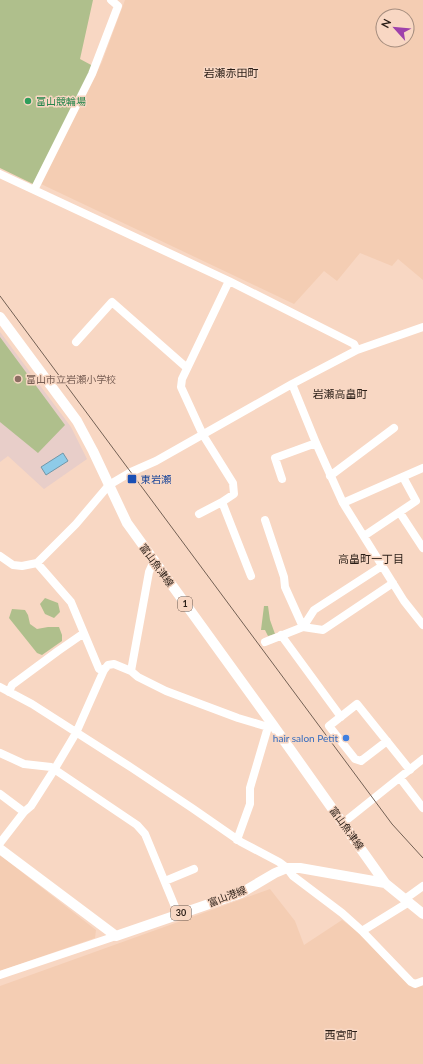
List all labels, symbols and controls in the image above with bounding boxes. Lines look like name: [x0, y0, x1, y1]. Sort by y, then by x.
north arrow: [375, 8, 415, 48]
text: N: [378, 17, 393, 30]
district label: 岩瀬赤田町: [204, 66, 259, 79]
place label: 富山競輪場: [36, 95, 86, 107]
marker: 富山競輪場: [23, 96, 33, 106]
place label: 富山市立岩瀬小学校: [26, 373, 116, 385]
marker: 富山市立岩瀬小学校: [13, 374, 23, 384]
district label: 岩瀬高畠町: [313, 387, 368, 400]
marker: 東岩瀬: [126, 473, 138, 485]
place label: 東岩瀬: [141, 473, 172, 485]
street label: 富山魚津線: [137, 541, 177, 589]
district label: 高畠町一丁目: [338, 552, 404, 565]
road number: 1: [178, 597, 192, 611]
place label: hair salon Petit: [273, 732, 338, 744]
marker: hair salon Petit: [341, 733, 351, 743]
street label: 富山魚津線: [327, 804, 367, 852]
street label: 富山港線: [206, 883, 248, 909]
road number: 30: [171, 906, 191, 920]
district label: 西宮町: [325, 1028, 358, 1041]

